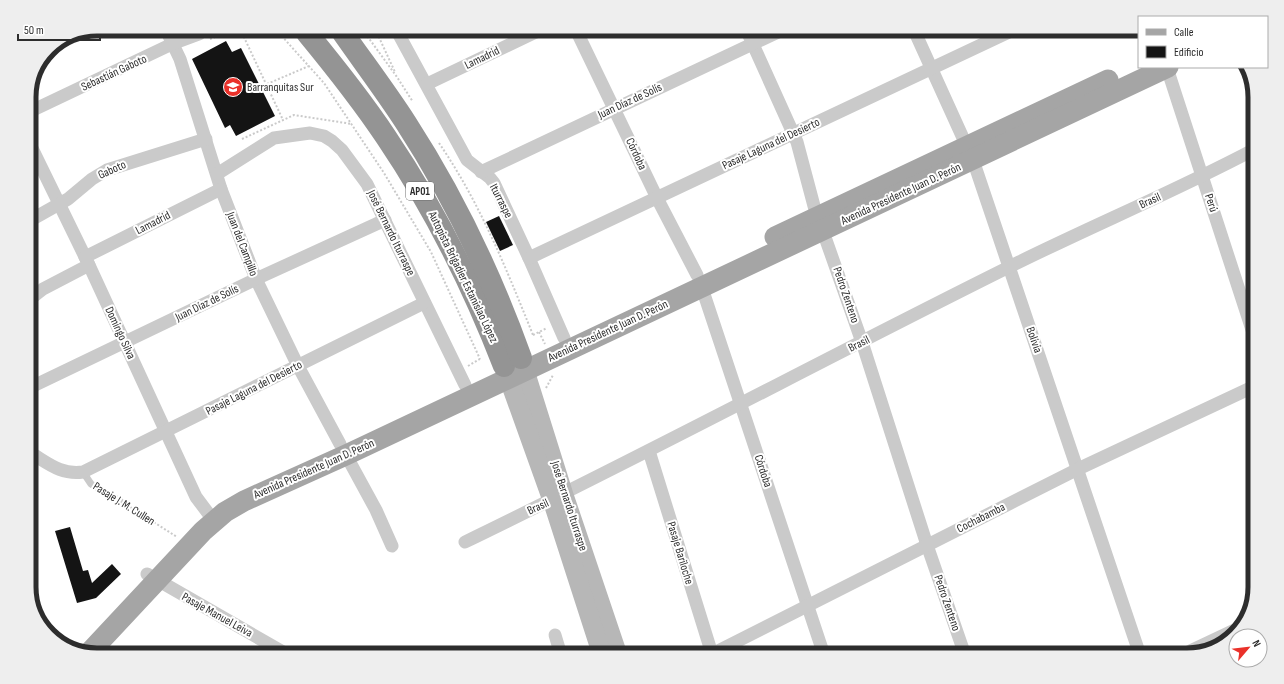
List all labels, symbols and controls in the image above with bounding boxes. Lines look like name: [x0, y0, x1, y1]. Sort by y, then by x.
scale bar: [18, 16, 100, 42]
legend: [1138, 16, 1268, 68]
text: 50 m: [24, 23, 44, 38]
text: Calle: [1174, 25, 1194, 40]
street label: Lamadrid: [462, 43, 502, 73]
text: Edificio: [1174, 45, 1203, 60]
street label: Sebastián Gaboto: [79, 51, 149, 95]
school or university icon: Barranquitas Sur: [222, 76, 244, 98]
place label: Barranquitas Sur: [247, 80, 314, 95]
street label: Juan Díaz de Solís: [595, 80, 664, 123]
street label: Pasaje Laguna del Desierto: [720, 115, 822, 173]
street label: Córdoba: [622, 136, 650, 173]
street label: Gaboto: [96, 157, 128, 183]
street label: Avenida Presidente Juan D. Perón: [838, 160, 963, 229]
street label: Iturraspe: [486, 181, 516, 221]
road number: AP01: [406, 182, 434, 200]
street label: José Bernardo Iturraspe: [363, 187, 418, 278]
street label: Brasil: [1137, 190, 1163, 212]
street label: Perú: [1201, 192, 1221, 214]
street label: Lamadrid: [133, 208, 173, 238]
street label: Autopista Brigadier Estanislao López: [424, 208, 502, 346]
street label: Juan del Campillo: [223, 209, 261, 278]
street label: Pedro Zenteno: [829, 265, 863, 325]
street label: Juan Díaz de Solís: [172, 281, 241, 325]
street label: Avenida Presidente Juan D. Perón: [545, 297, 670, 366]
street label: Domingo Silva: [101, 304, 139, 362]
street label: Bolivia: [1023, 325, 1046, 355]
street label: Brasil: [846, 332, 872, 356]
street label: Pasaje Laguna del Desierto: [203, 357, 305, 419]
street label: Avenida Presidente Juan D. Perón: [250, 436, 377, 503]
street label: Córdoba: [751, 453, 775, 490]
street label: José Bernardo Iturraspe: [547, 458, 591, 553]
street label: Pasaje J. M. Cullen: [90, 479, 158, 529]
street label: Brasil: [525, 496, 551, 518]
street label: Cochabamba: [954, 499, 1008, 537]
street label: Pasaje Bariloche: [663, 520, 697, 586]
street label: Pedro Zenteno: [930, 573, 964, 633]
street label: Pasaje Manuel Leiva: [179, 589, 255, 641]
north arrow: [1228, 628, 1268, 668]
text: N: [1249, 638, 1264, 649]

